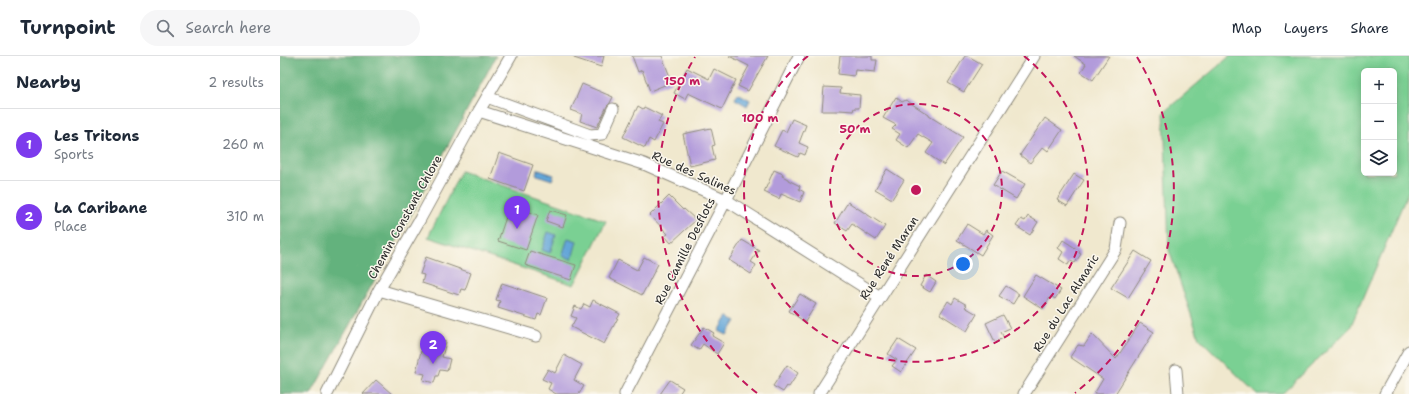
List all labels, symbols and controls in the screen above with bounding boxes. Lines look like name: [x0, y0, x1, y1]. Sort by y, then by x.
search box: [140, 10, 420, 46]
text: Turnpoint: [20, 15, 116, 40]
icon: search: [154, 17, 176, 39]
text: Search here: [186, 18, 271, 38]
text: Map: [1232, 19, 1262, 37]
text: Layers: [1284, 19, 1328, 37]
text: Share: [1350, 19, 1389, 37]
map controls: [1361, 68, 1397, 176]
button: +: [1361, 68, 1397, 104]
text: Nearby: [16, 71, 81, 93]
text: 150 m: [664, 73, 700, 89]
text: 2 results: [208, 74, 264, 91]
button: −: [1361, 104, 1397, 140]
text: 100 m: [742, 110, 779, 126]
text: 50 m: [840, 121, 871, 137]
text: Les Tritons: [54, 126, 139, 146]
text: 1: [26, 136, 32, 153]
text: 260 m: [222, 136, 264, 153]
button: layers: [1361, 140, 1397, 176]
text: Sports: [54, 146, 94, 163]
street label: Rue des Salines: [649, 147, 739, 199]
street label: Chemin Constant Chlore: [364, 152, 446, 282]
centre of rings: [909, 183, 923, 197]
street label: Rue Camille Desflots: [651, 195, 719, 307]
pin: 1: [504, 196, 530, 229]
text: La Caribane: [54, 198, 148, 218]
text: 2: [24, 208, 34, 225]
text: 310 m: [226, 208, 264, 225]
street label: Rue René Maran: [856, 213, 922, 303]
text: Place: [54, 218, 87, 235]
street label: Rue du Lac Almaric: [1029, 251, 1103, 355]
your location: [953, 254, 973, 274]
pin: 2: [420, 331, 446, 364]

